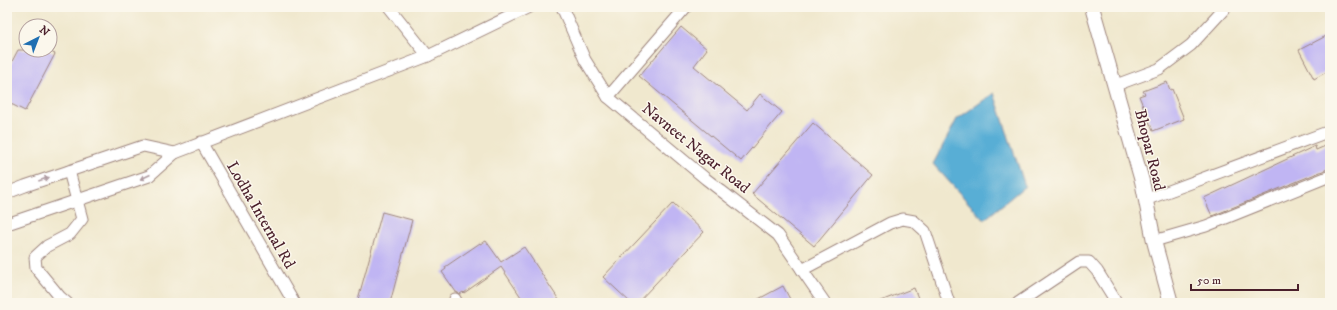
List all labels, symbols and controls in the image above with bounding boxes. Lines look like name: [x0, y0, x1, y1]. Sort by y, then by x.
north arrow: [18, 18, 58, 58]
text: N: [36, 23, 52, 40]
street label: Navneet Nagar Road: [638, 98, 754, 198]
street label: Bhopar Road: [1130, 107, 1170, 193]
street label: Lodha Internal Rd: [222, 158, 300, 272]
one-way arrow: [139, 174, 150, 180]
one-way arrow: [38, 176, 50, 182]
scale bar: [1191, 266, 1298, 292]
text: 50 m: [1197, 273, 1221, 288]

